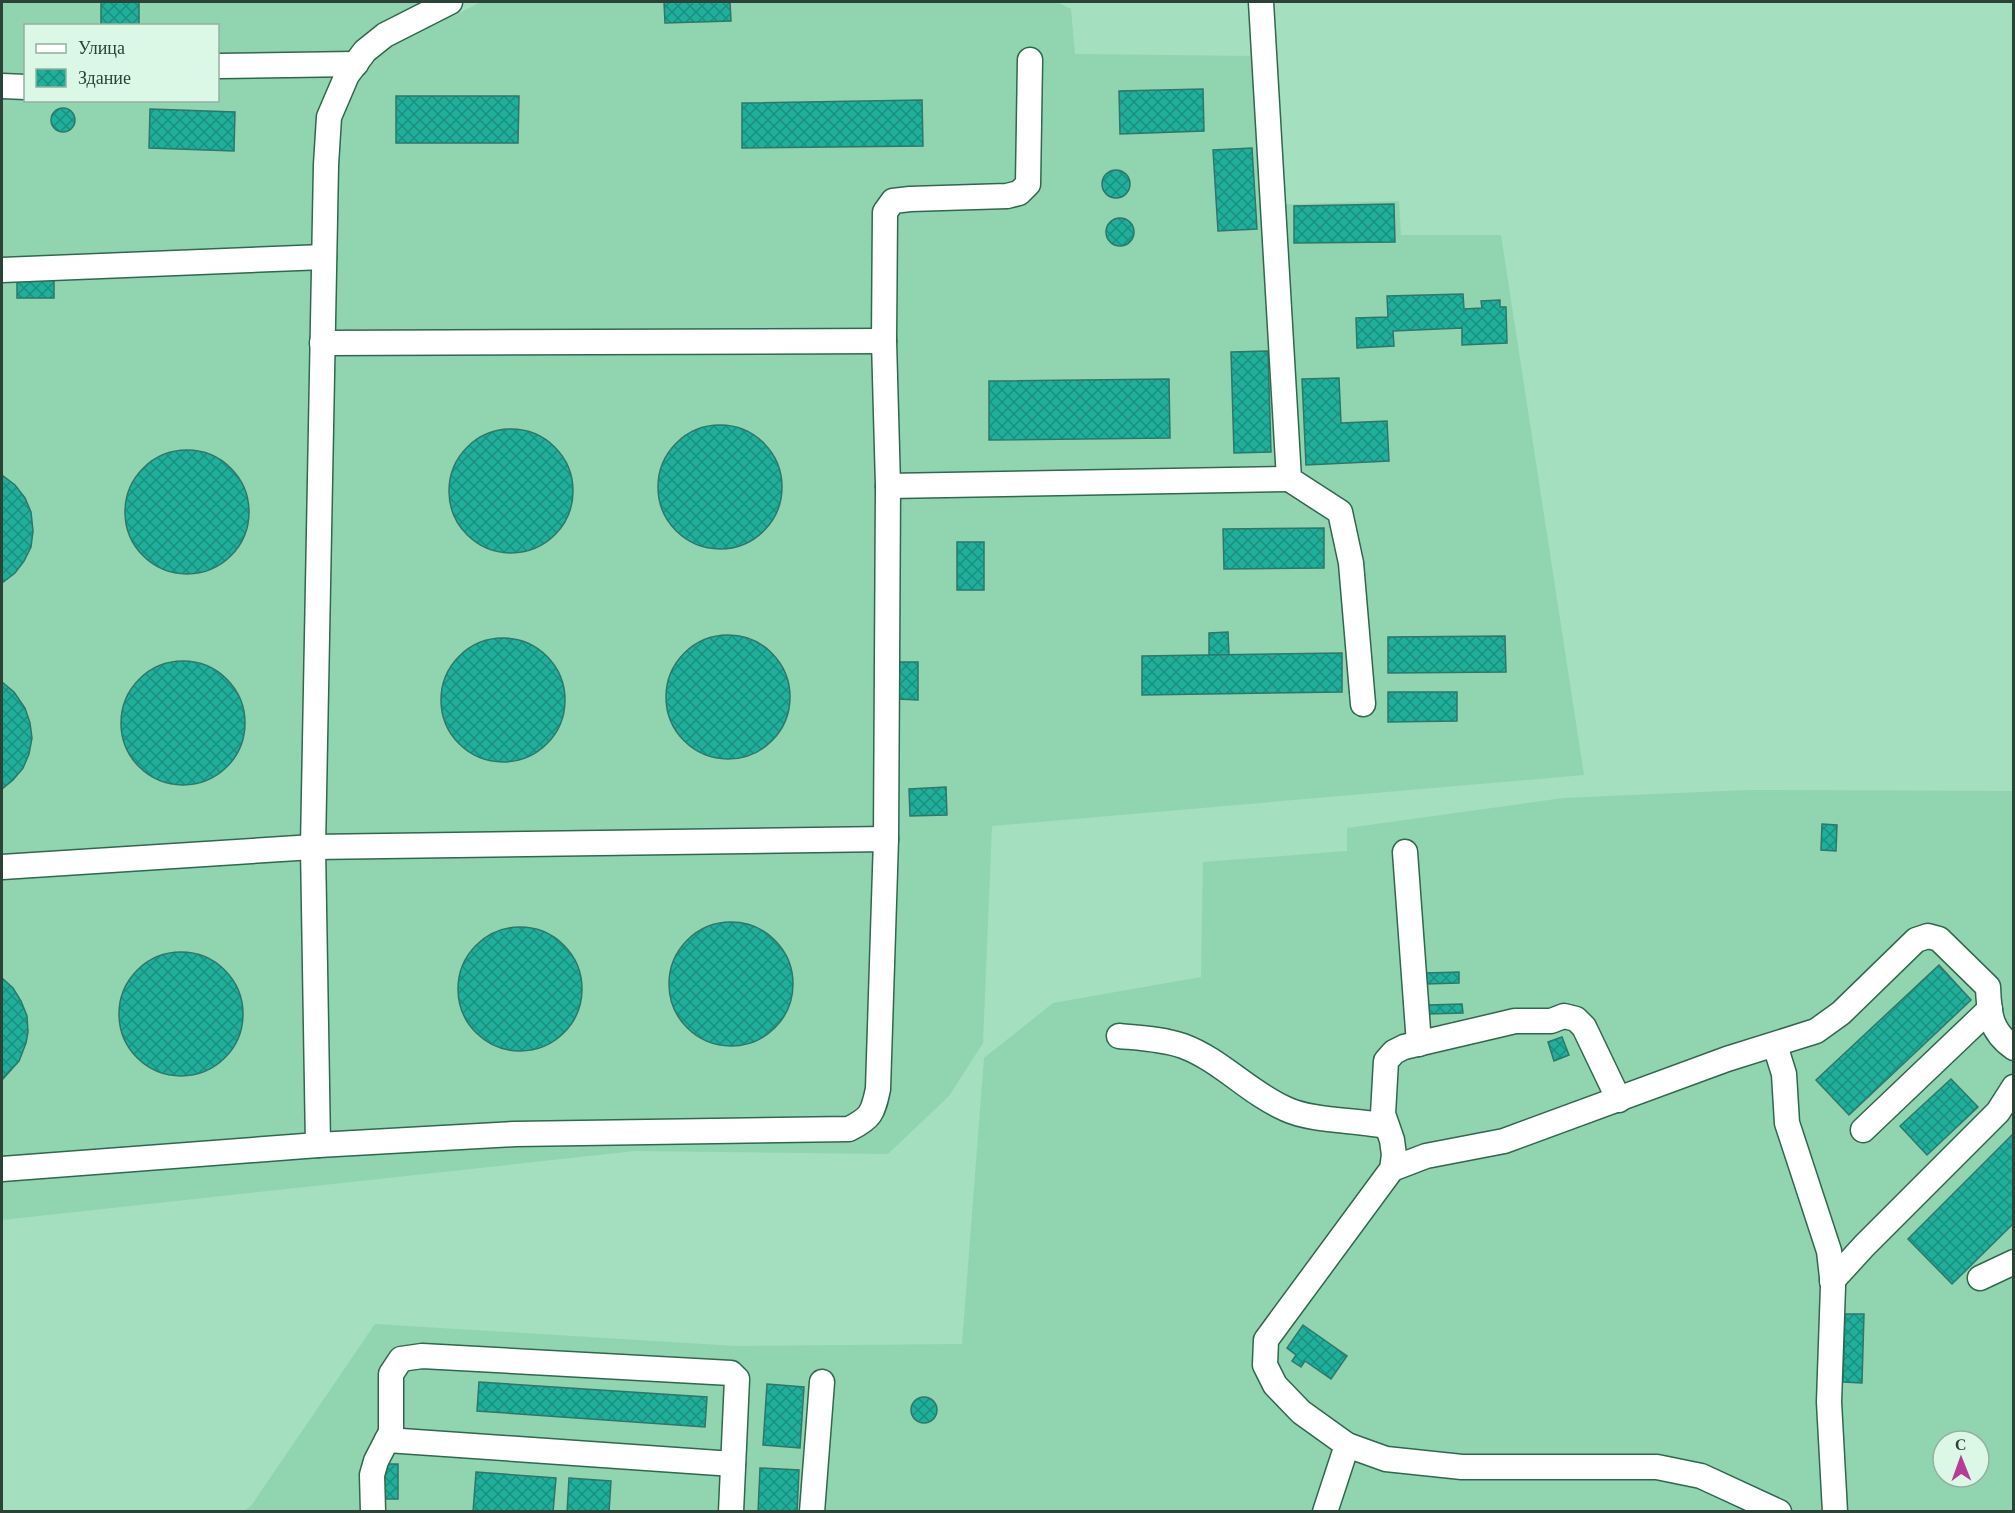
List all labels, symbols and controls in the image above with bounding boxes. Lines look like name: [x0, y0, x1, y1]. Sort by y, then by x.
legend: [24, 24, 219, 102]
text: Улица: [78, 37, 125, 59]
text: Здание: [78, 67, 131, 89]
north arrow: [1931, 1429, 1991, 1489]
text: С: [1955, 1434, 1967, 1454]

